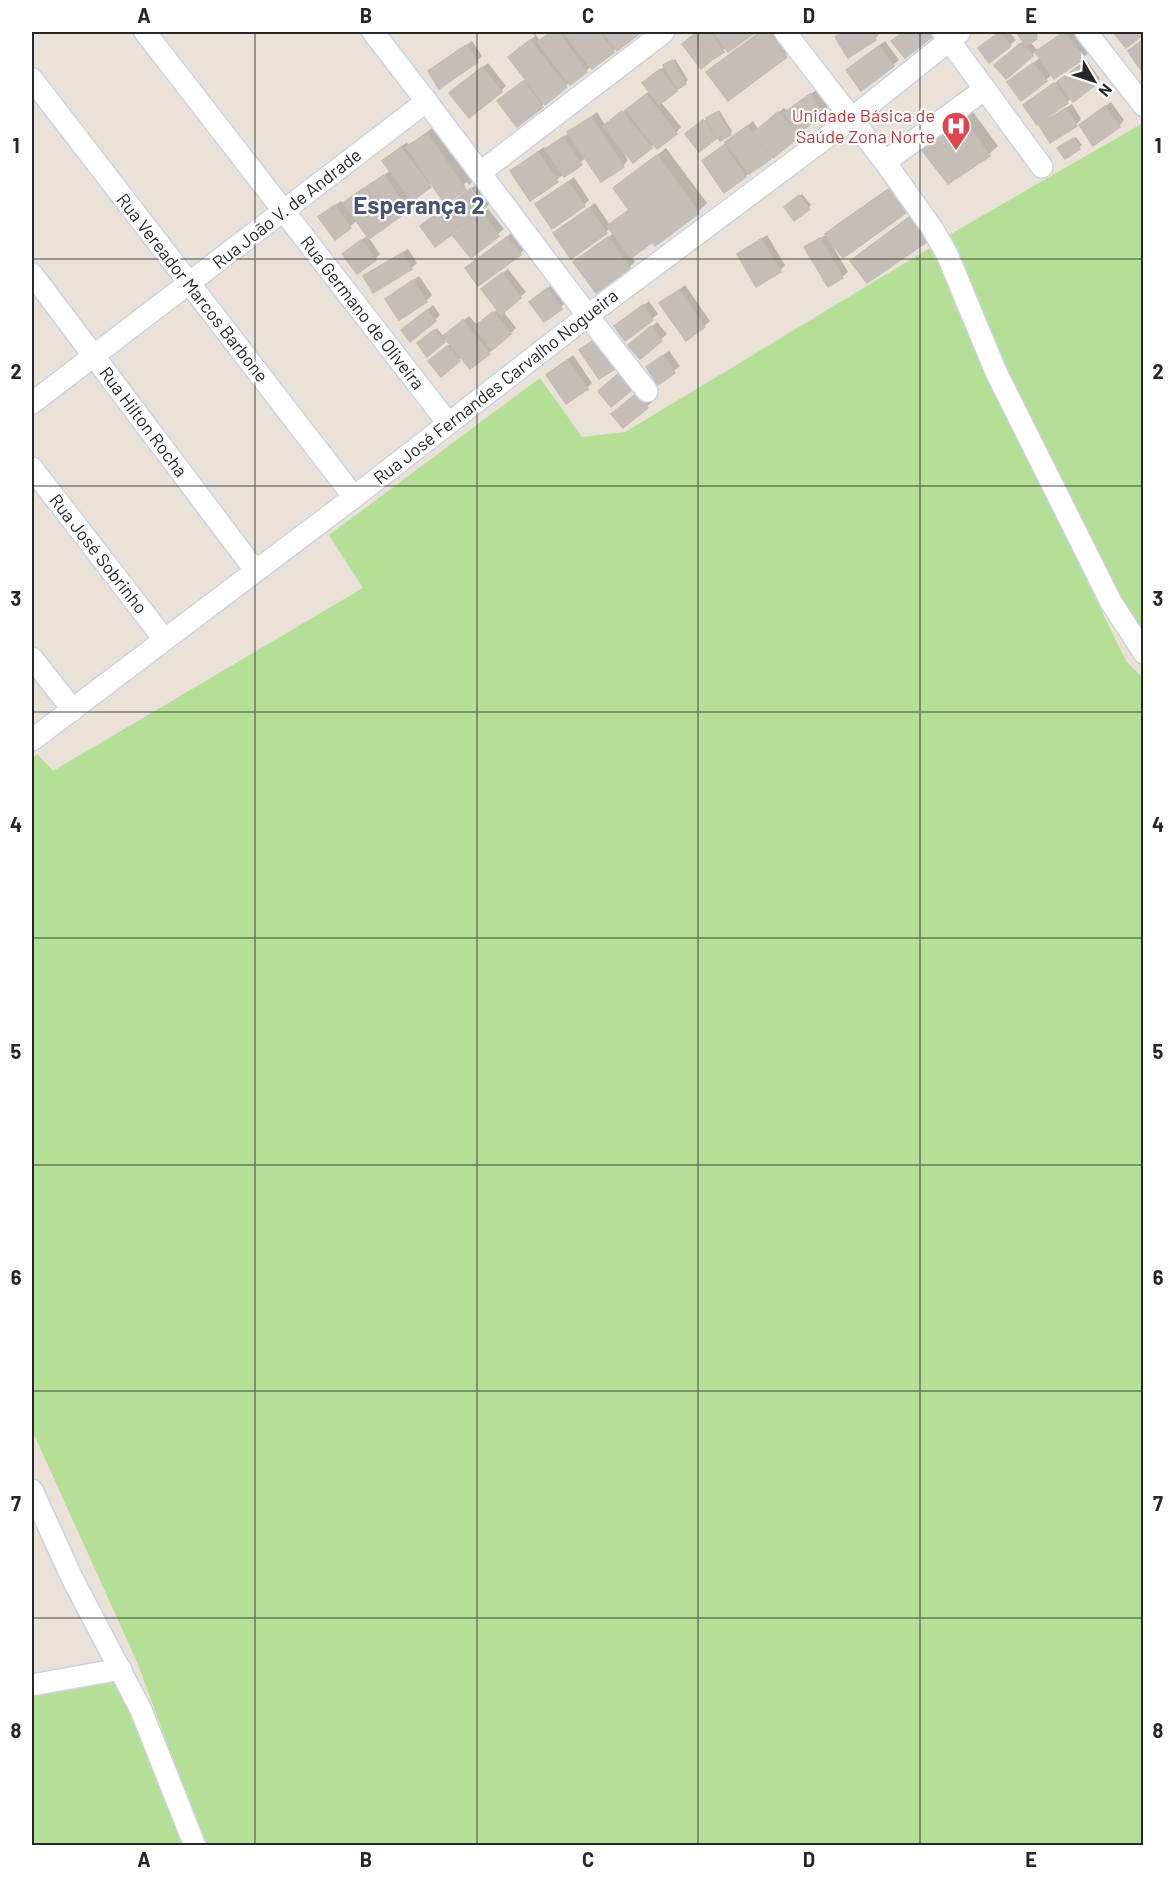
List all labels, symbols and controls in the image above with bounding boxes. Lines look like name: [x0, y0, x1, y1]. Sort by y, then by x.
text: A: [137, 3, 151, 27]
text: B: [360, 3, 372, 27]
text: C: [582, 3, 594, 27]
text: D: [803, 3, 815, 27]
text: E: [1025, 3, 1037, 27]
north arrow: [1064, 51, 1124, 111]
text: N: [1095, 81, 1117, 101]
place label: Unidade Básica de Saúde Zona Norte: [792, 104, 935, 147]
hospital icon: Unidade Básica de Saúde Zona Norte: [940, 110, 972, 152]
text: 1: [12, 133, 20, 157]
text: 1: [1154, 133, 1162, 157]
street label: Rua João V. de Andrade: [208, 143, 365, 273]
street label: Rua Vereador Marcos Barbone: [112, 189, 273, 386]
district label: Esperança 2: [353, 190, 485, 219]
street label: Rua Germano de Oliveira: [296, 231, 430, 394]
street label: Rua José Fernandes Carvalho Nogueira: [369, 284, 622, 488]
text: 2: [10, 359, 22, 383]
text: 2: [1152, 359, 1164, 383]
street label: Rua Hilton Rocha: [95, 362, 192, 481]
street label: Rua José Sobrinho: [45, 489, 152, 618]
text: 3: [11, 586, 21, 610]
text: 3: [1153, 586, 1163, 610]
text: 4: [10, 812, 22, 836]
text: 4: [1152, 812, 1164, 836]
text: 5: [11, 1039, 22, 1063]
text: 5: [1153, 1039, 1164, 1063]
text: 6: [11, 1265, 22, 1289]
text: 6: [1153, 1265, 1164, 1289]
text: 7: [11, 1491, 21, 1515]
text: 7: [1153, 1491, 1163, 1515]
text: 8: [11, 1718, 22, 1742]
text: 8: [1153, 1718, 1164, 1742]
text: A: [137, 1847, 151, 1871]
text: B: [360, 1847, 372, 1871]
text: C: [582, 1847, 594, 1871]
text: D: [803, 1847, 815, 1871]
text: E: [1025, 1847, 1037, 1871]

